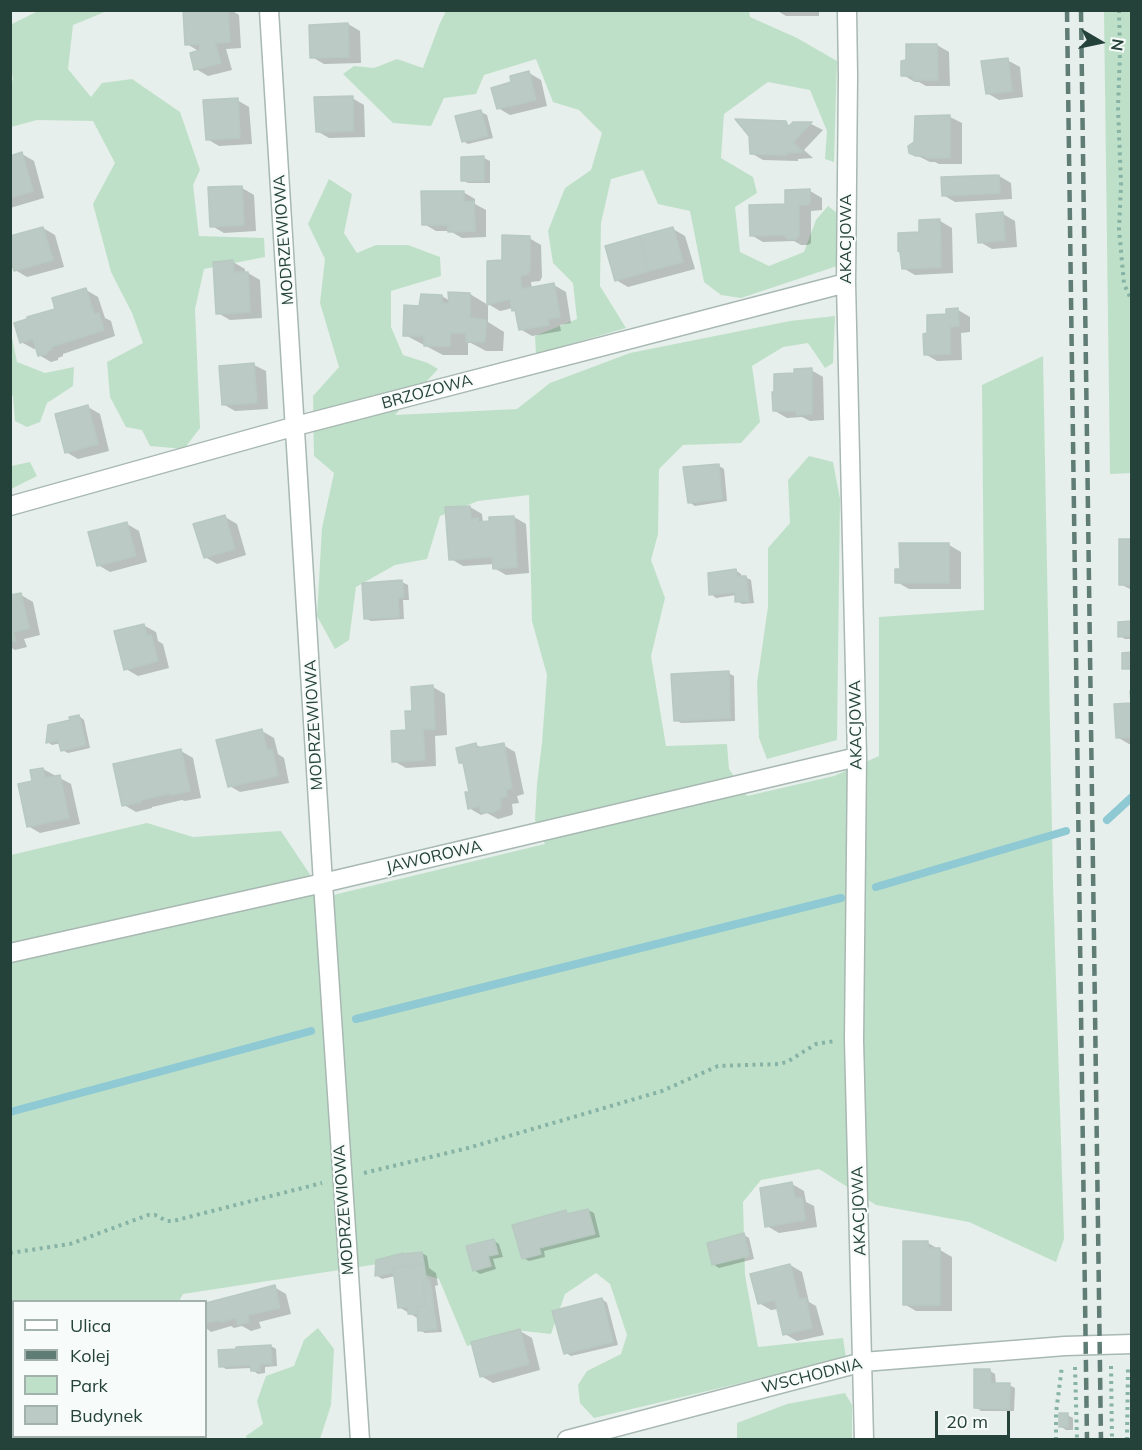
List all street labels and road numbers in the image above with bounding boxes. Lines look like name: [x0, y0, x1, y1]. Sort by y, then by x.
street label: MODRZEWIOWA: [270, 174, 298, 306]
street label: AKACJOWA: [836, 194, 856, 284]
street label: BRZOZOWA: [379, 371, 475, 413]
street label: MODRZEWIOWA: [301, 659, 327, 791]
street label: AKACJOWA: [846, 680, 866, 770]
street label: JAWOROWA: [384, 837, 484, 877]
street label: MODRZEWIOWA: [330, 1144, 358, 1276]
street label: AKACJOWA: [848, 1166, 870, 1256]
street label: WSCHODNIA: [760, 1354, 864, 1398]

